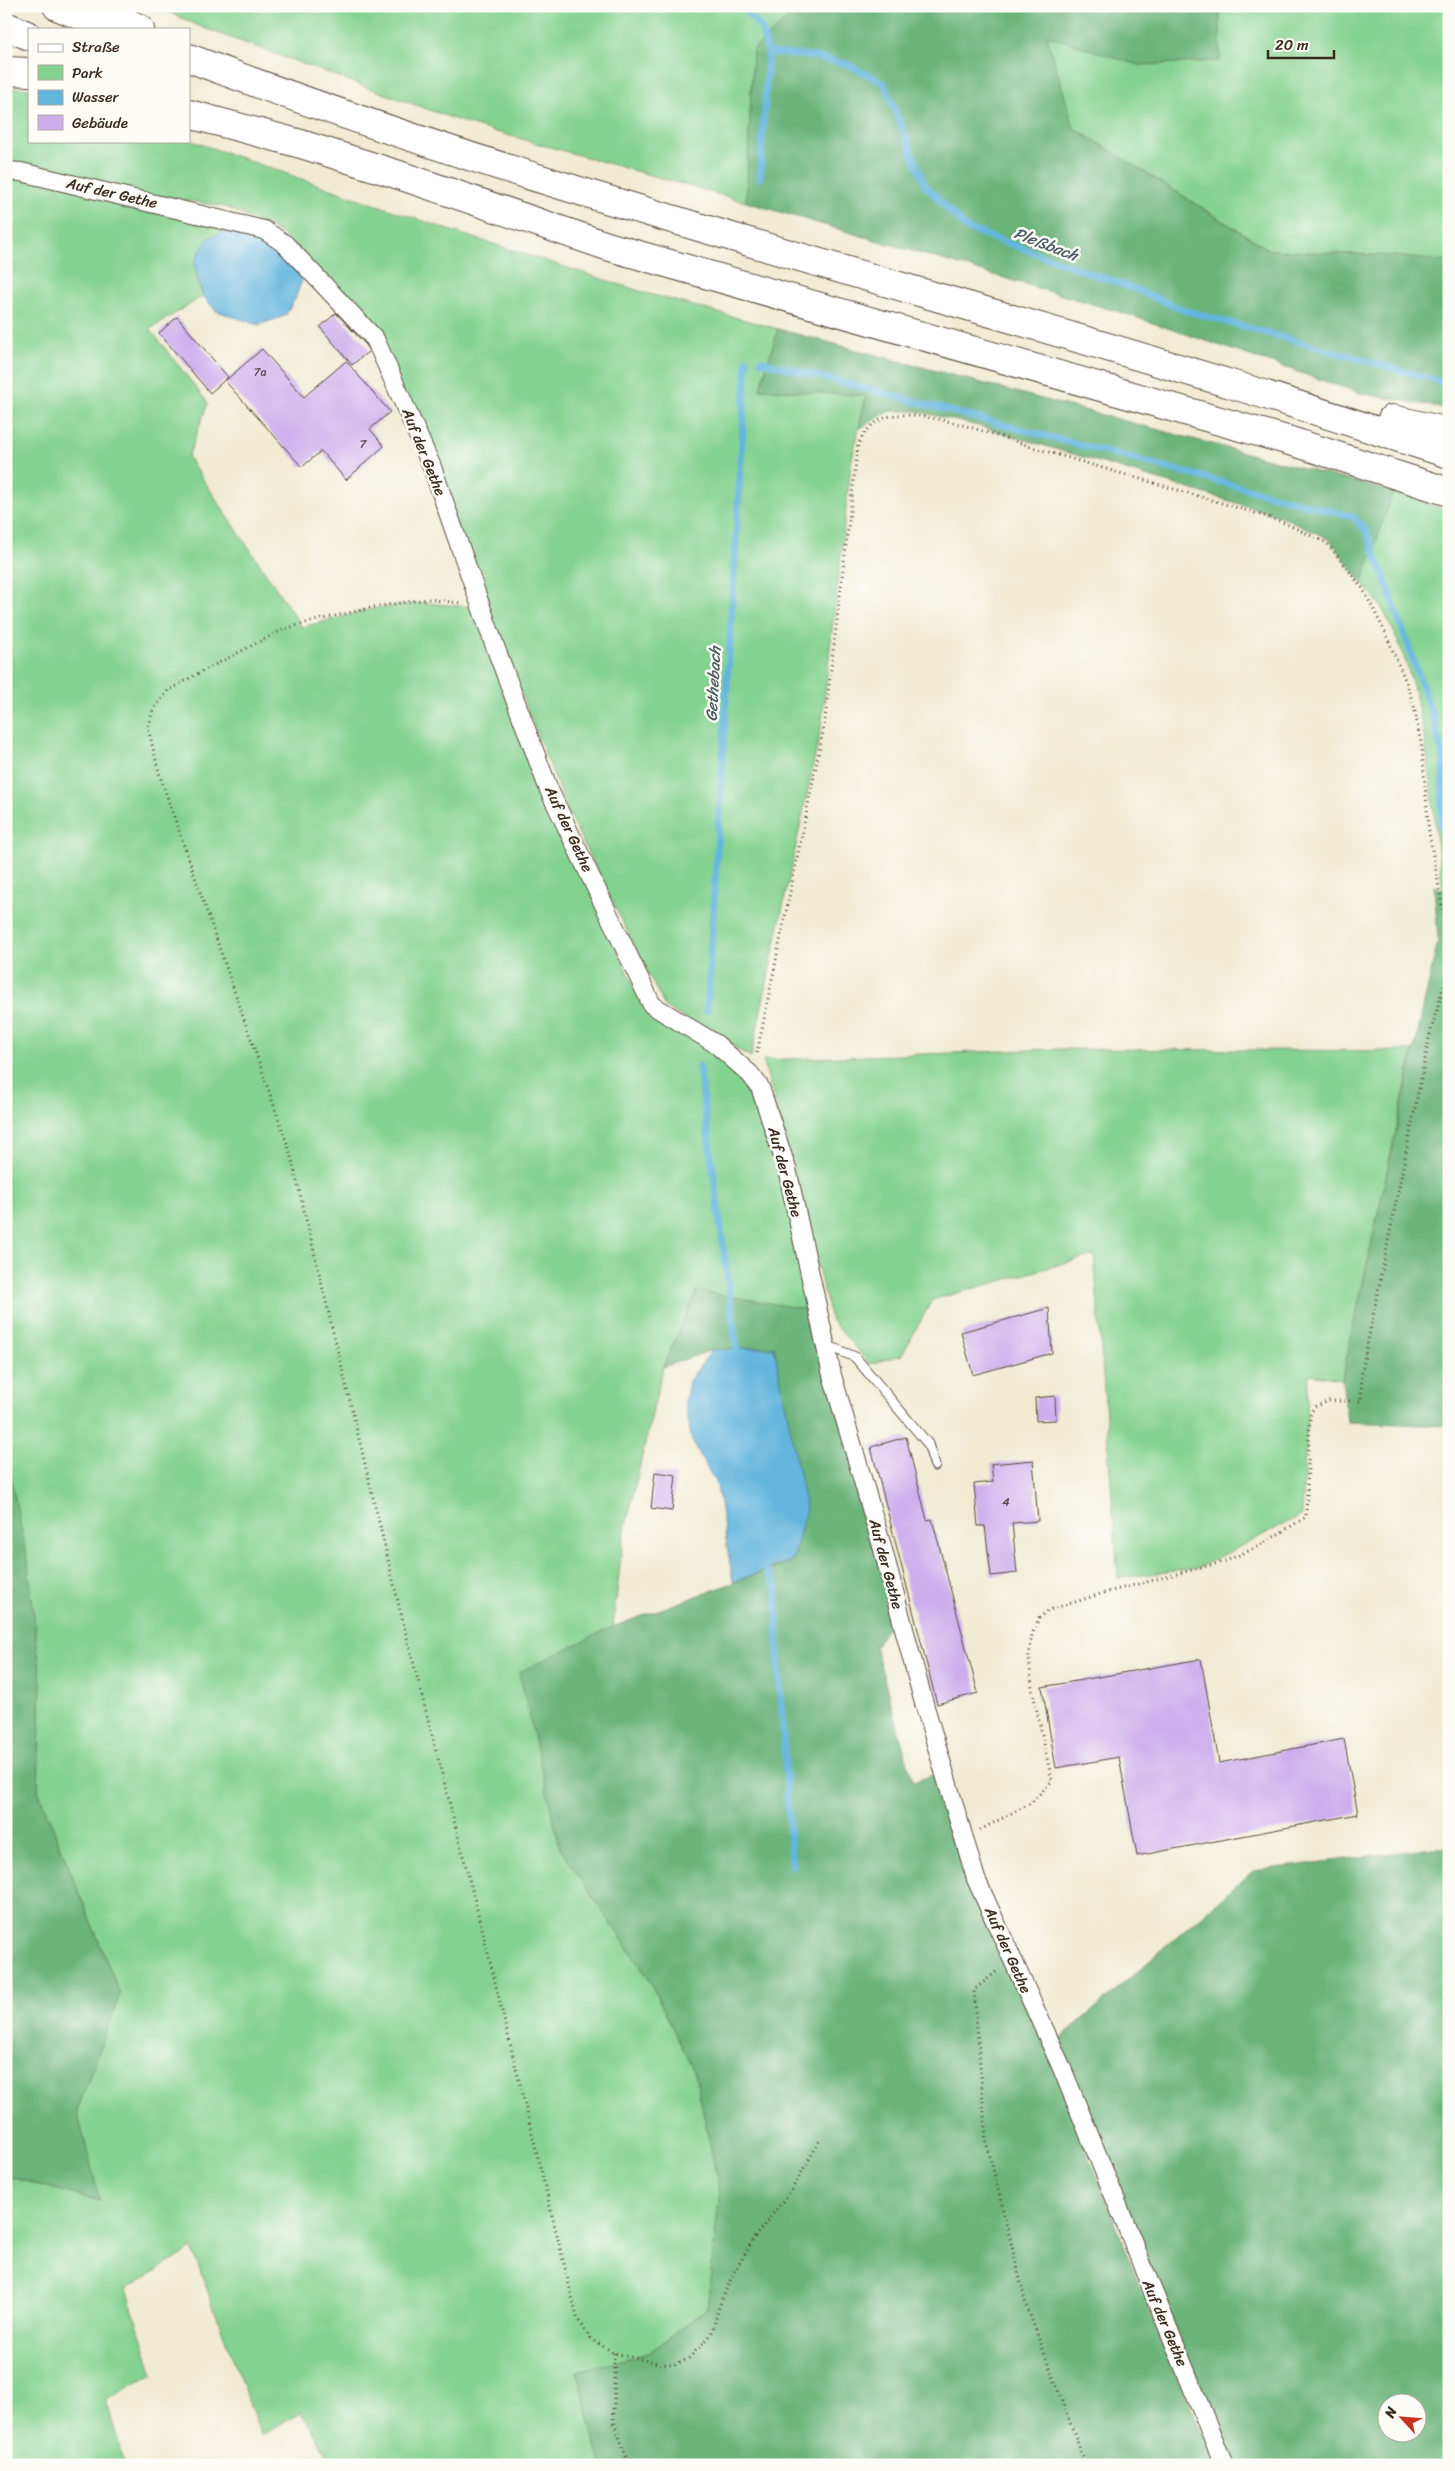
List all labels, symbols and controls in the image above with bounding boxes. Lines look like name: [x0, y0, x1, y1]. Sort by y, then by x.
legend: [28, 28, 190, 142]
scale bar: [1268, 28, 1334, 60]
text: 20 m: [1275, 32, 1309, 58]
text: Straße: [72, 34, 120, 60]
text: Park: [72, 60, 103, 86]
text: Wasser: [72, 84, 120, 110]
text: Gebäude: [72, 110, 128, 136]
street label: Auf der Gethe: [63, 170, 160, 216]
water label: Pleßbach: [1010, 219, 1084, 270]
house number: 7a: [254, 361, 266, 383]
street label: Auf der Gethe: [394, 403, 454, 500]
house number: 7: [360, 433, 368, 455]
water label: Gethebach: [697, 644, 730, 722]
street label: Auf der Gethe: [537, 781, 601, 877]
street label: Auf der Gethe: [760, 1123, 810, 1220]
house number: 4: [1002, 1491, 1010, 1513]
street label: Auf der Gethe: [861, 1515, 911, 1612]
street label: Auf der Gethe: [977, 1901, 1039, 1998]
street label: Auf der Gethe: [1135, 2274, 1195, 2371]
north arrow: [1378, 2394, 1428, 2444]
text: N: [1377, 2402, 1404, 2423]

